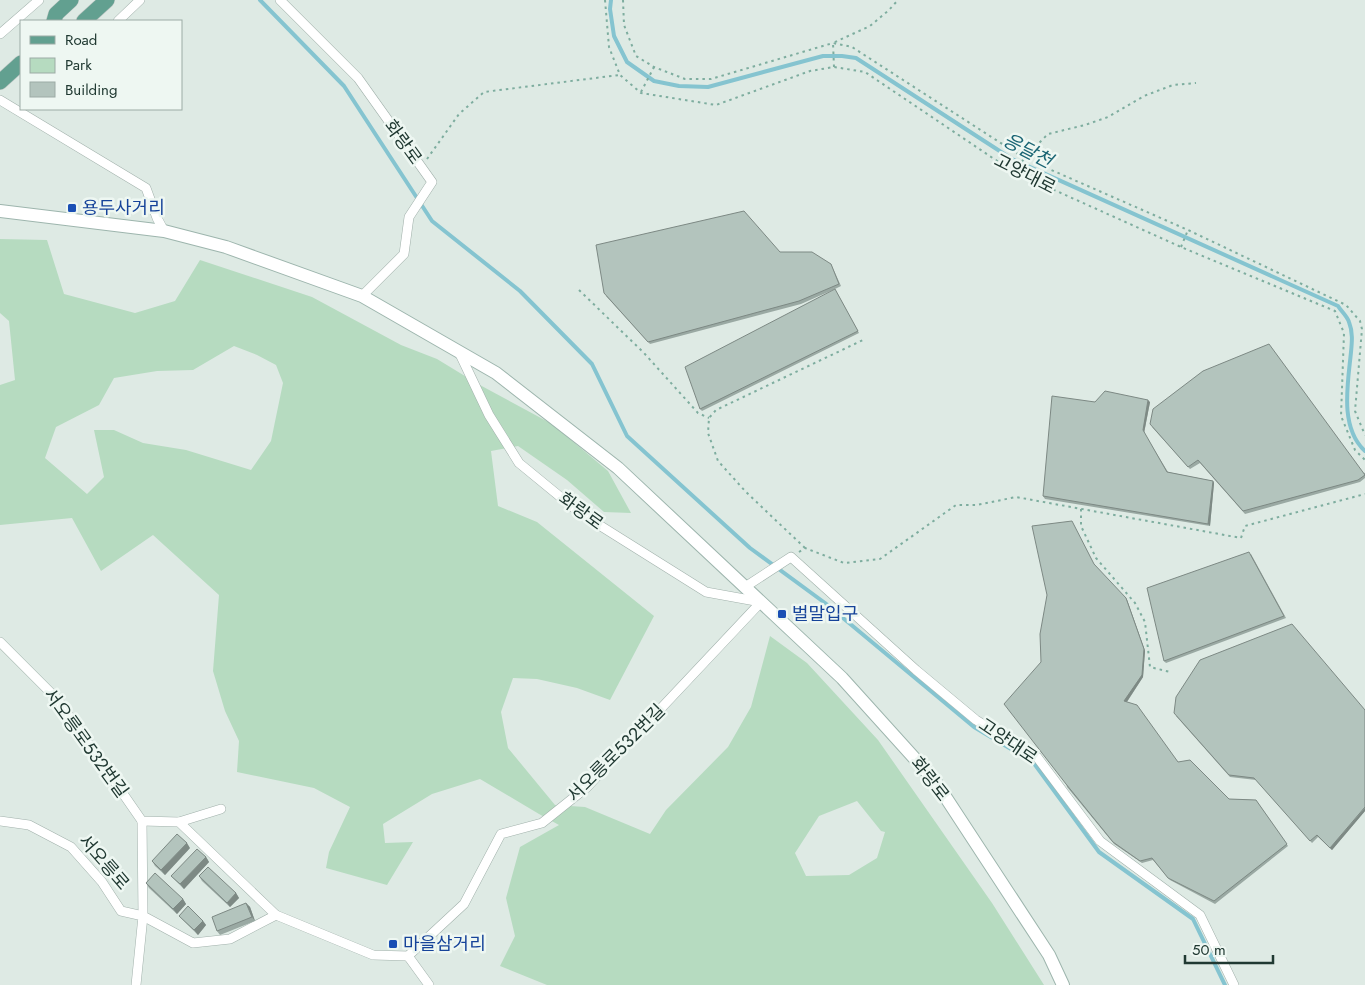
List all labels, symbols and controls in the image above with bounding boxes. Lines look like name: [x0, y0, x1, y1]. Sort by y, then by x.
legend: [20, 20, 182, 110]
text: Road: [65, 29, 97, 51]
text: Park: [65, 54, 92, 76]
text: Building: [65, 79, 117, 101]
street label: 화랑로: [378, 114, 428, 170]
water label: 응달천: [998, 127, 1059, 175]
street label: 고양대로: [990, 147, 1060, 201]
place label: 용두사거리: [82, 195, 165, 221]
marker: 용두사거리: [66, 202, 78, 214]
street label: 화랑로: [553, 486, 609, 536]
place label: 벌말입구: [792, 601, 858, 627]
marker: 벌말입구: [776, 608, 788, 620]
street label: 서오릉로532번길: [37, 683, 135, 803]
street label: 서오릉로532번길: [561, 698, 671, 808]
street label: 고양대로: [973, 712, 1043, 770]
street label: 화랑로: [904, 751, 956, 807]
street label: 서오릉로: [72, 828, 136, 896]
place label: 마을삼거리: [403, 931, 486, 957]
scale bar: [1185, 932, 1272, 964]
marker: 마을삼거리: [387, 938, 399, 950]
text: 50 m: [1192, 939, 1226, 961]

